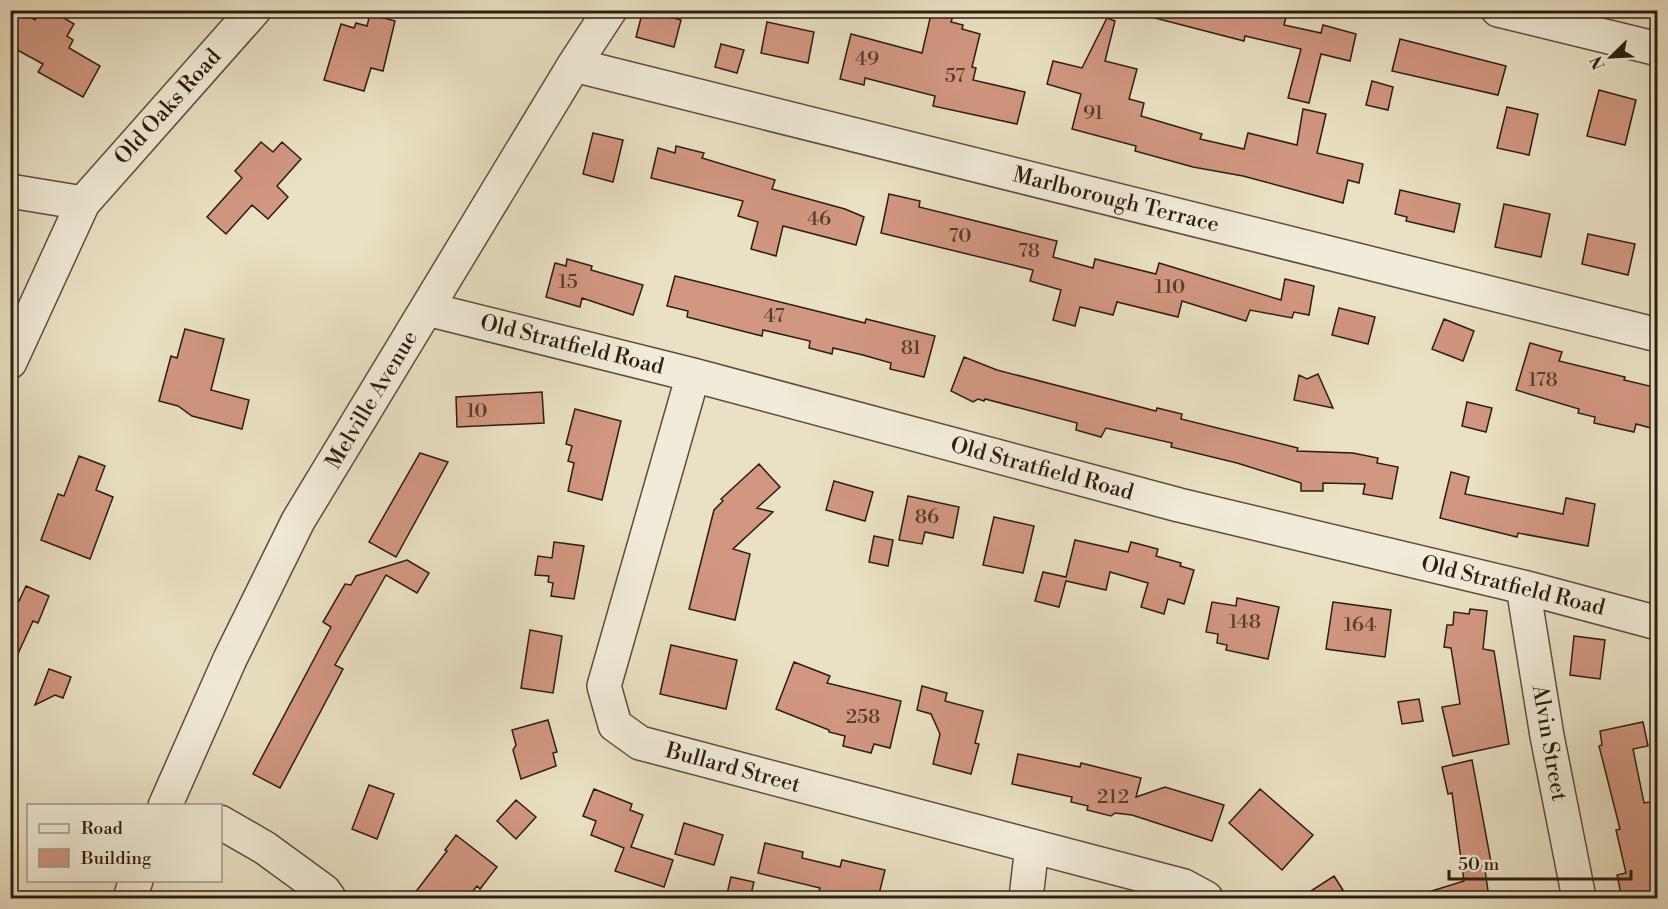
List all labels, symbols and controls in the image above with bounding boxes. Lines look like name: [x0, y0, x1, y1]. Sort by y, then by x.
north arrow: [1581, 27, 1641, 87]
street label: Old Oaks Road: [109, 43, 227, 171]
house number: 49: [855, 47, 879, 72]
text: N: [1586, 53, 1610, 73]
house number: 57: [945, 64, 965, 89]
house number: 91: [1083, 101, 1103, 126]
street label: Marlborough Terrace: [1010, 161, 1222, 239]
house number: 46: [807, 207, 831, 232]
house number: 70: [949, 224, 971, 249]
house number: 78: [1018, 239, 1040, 264]
house number: 15: [558, 270, 578, 295]
house number: 110: [1155, 275, 1185, 300]
house number: 47: [763, 304, 785, 329]
street label: Old Stratfield Road: [477, 309, 667, 381]
street label: Melville Avenue: [320, 326, 424, 474]
house number: 81: [901, 336, 922, 361]
house number: 178: [1528, 368, 1558, 393]
house number: 10: [466, 399, 488, 424]
street label: Old Stratfield Road: [947, 432, 1137, 507]
house number: 86: [915, 505, 939, 530]
street label: Old Stratfield Road: [1418, 550, 1608, 622]
house number: 148: [1229, 610, 1261, 635]
house number: 164: [1344, 613, 1376, 638]
street label: Alvin Street: [1525, 682, 1573, 803]
house number: 258: [846, 705, 880, 730]
street label: Bullard Street: [662, 737, 803, 799]
house number: 212: [1097, 785, 1129, 810]
legend: [27, 804, 222, 882]
text: Road: [81, 817, 124, 840]
scale bar: [1449, 843, 1630, 881]
text: Building: [80, 847, 152, 870]
text: 50 m: [1458, 853, 1500, 876]

